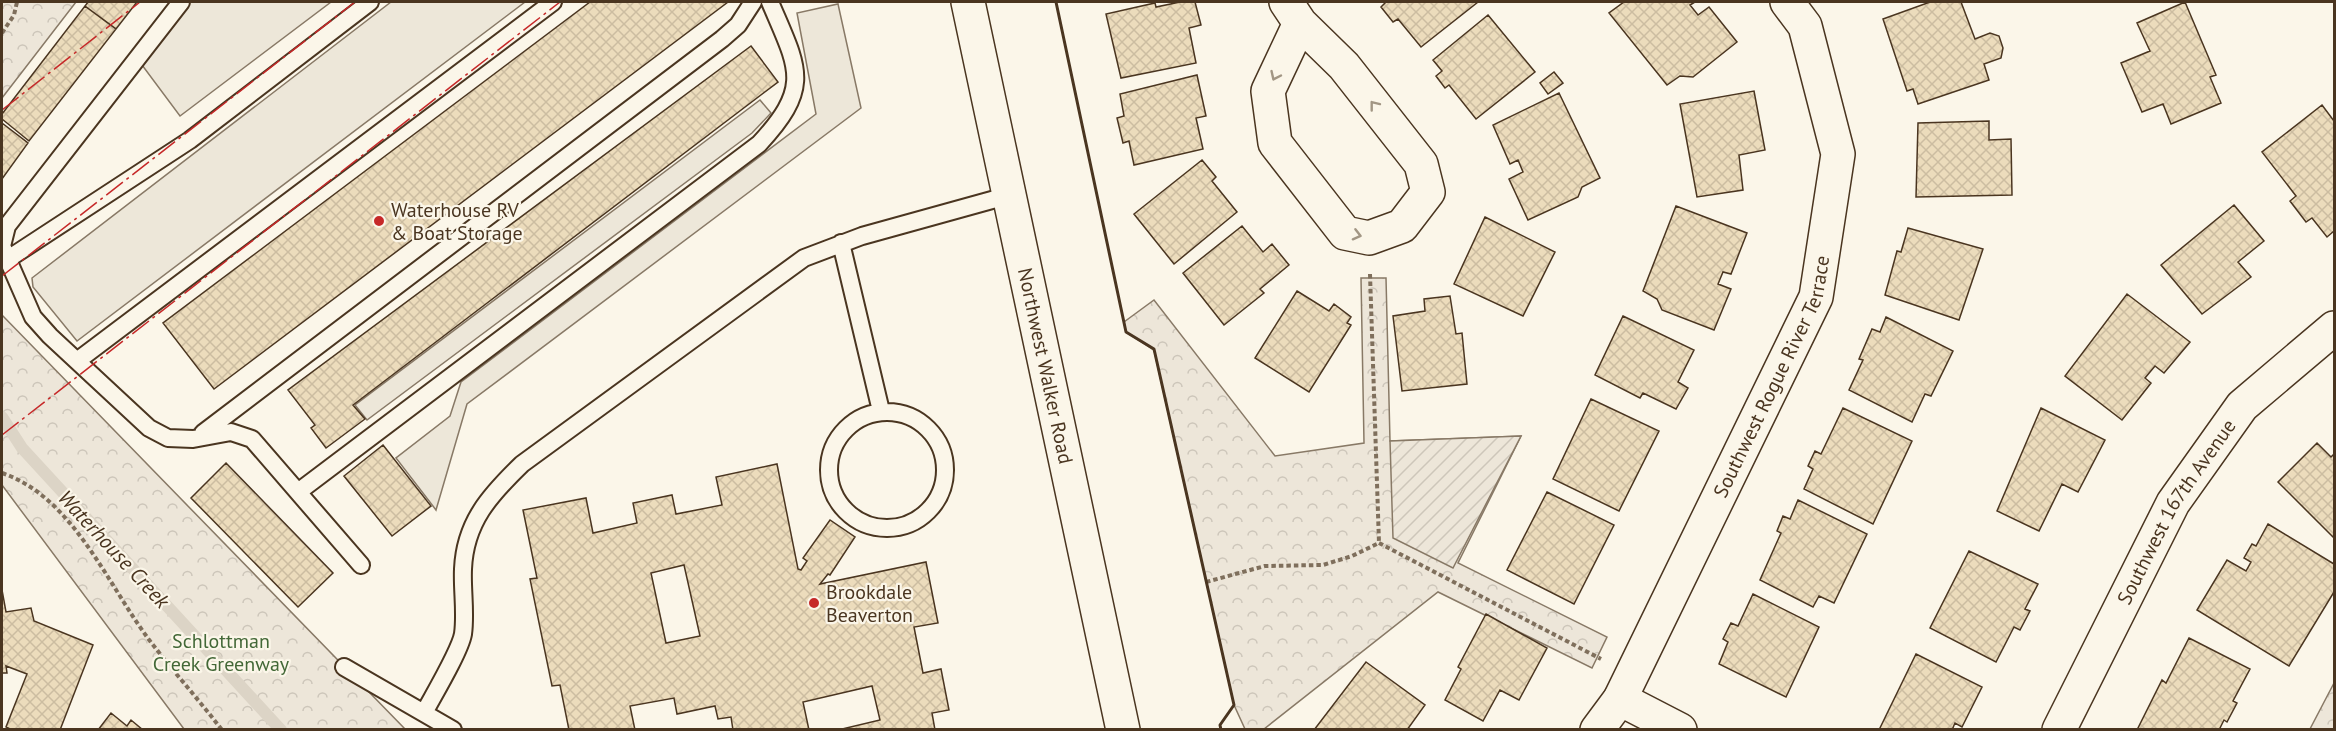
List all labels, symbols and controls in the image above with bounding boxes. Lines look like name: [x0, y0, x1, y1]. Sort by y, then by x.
one-way arrow: [1271, 69, 1283, 80]
one-way arrow: [1370, 100, 1381, 111]
place label: Waterhouse RV & Boat Storage: [391, 197, 523, 246]
marker: Waterhouse RV & Boat Storage: [372, 214, 386, 228]
one-way arrow: [1351, 228, 1361, 241]
street label: Southwest Rogue River Terrace: [1707, 254, 1835, 502]
street label: Northwest Walker Road: [1012, 265, 1079, 466]
street label: Southwest 167th Avenue: [2111, 414, 2242, 609]
water label: Waterhouse Creek: [52, 484, 177, 615]
place label: Brookdale Beaverton: [826, 579, 913, 628]
marker: Brookdale Beaverton: [807, 596, 821, 610]
park label: Schlottman Creek Greenway: [153, 628, 290, 677]

